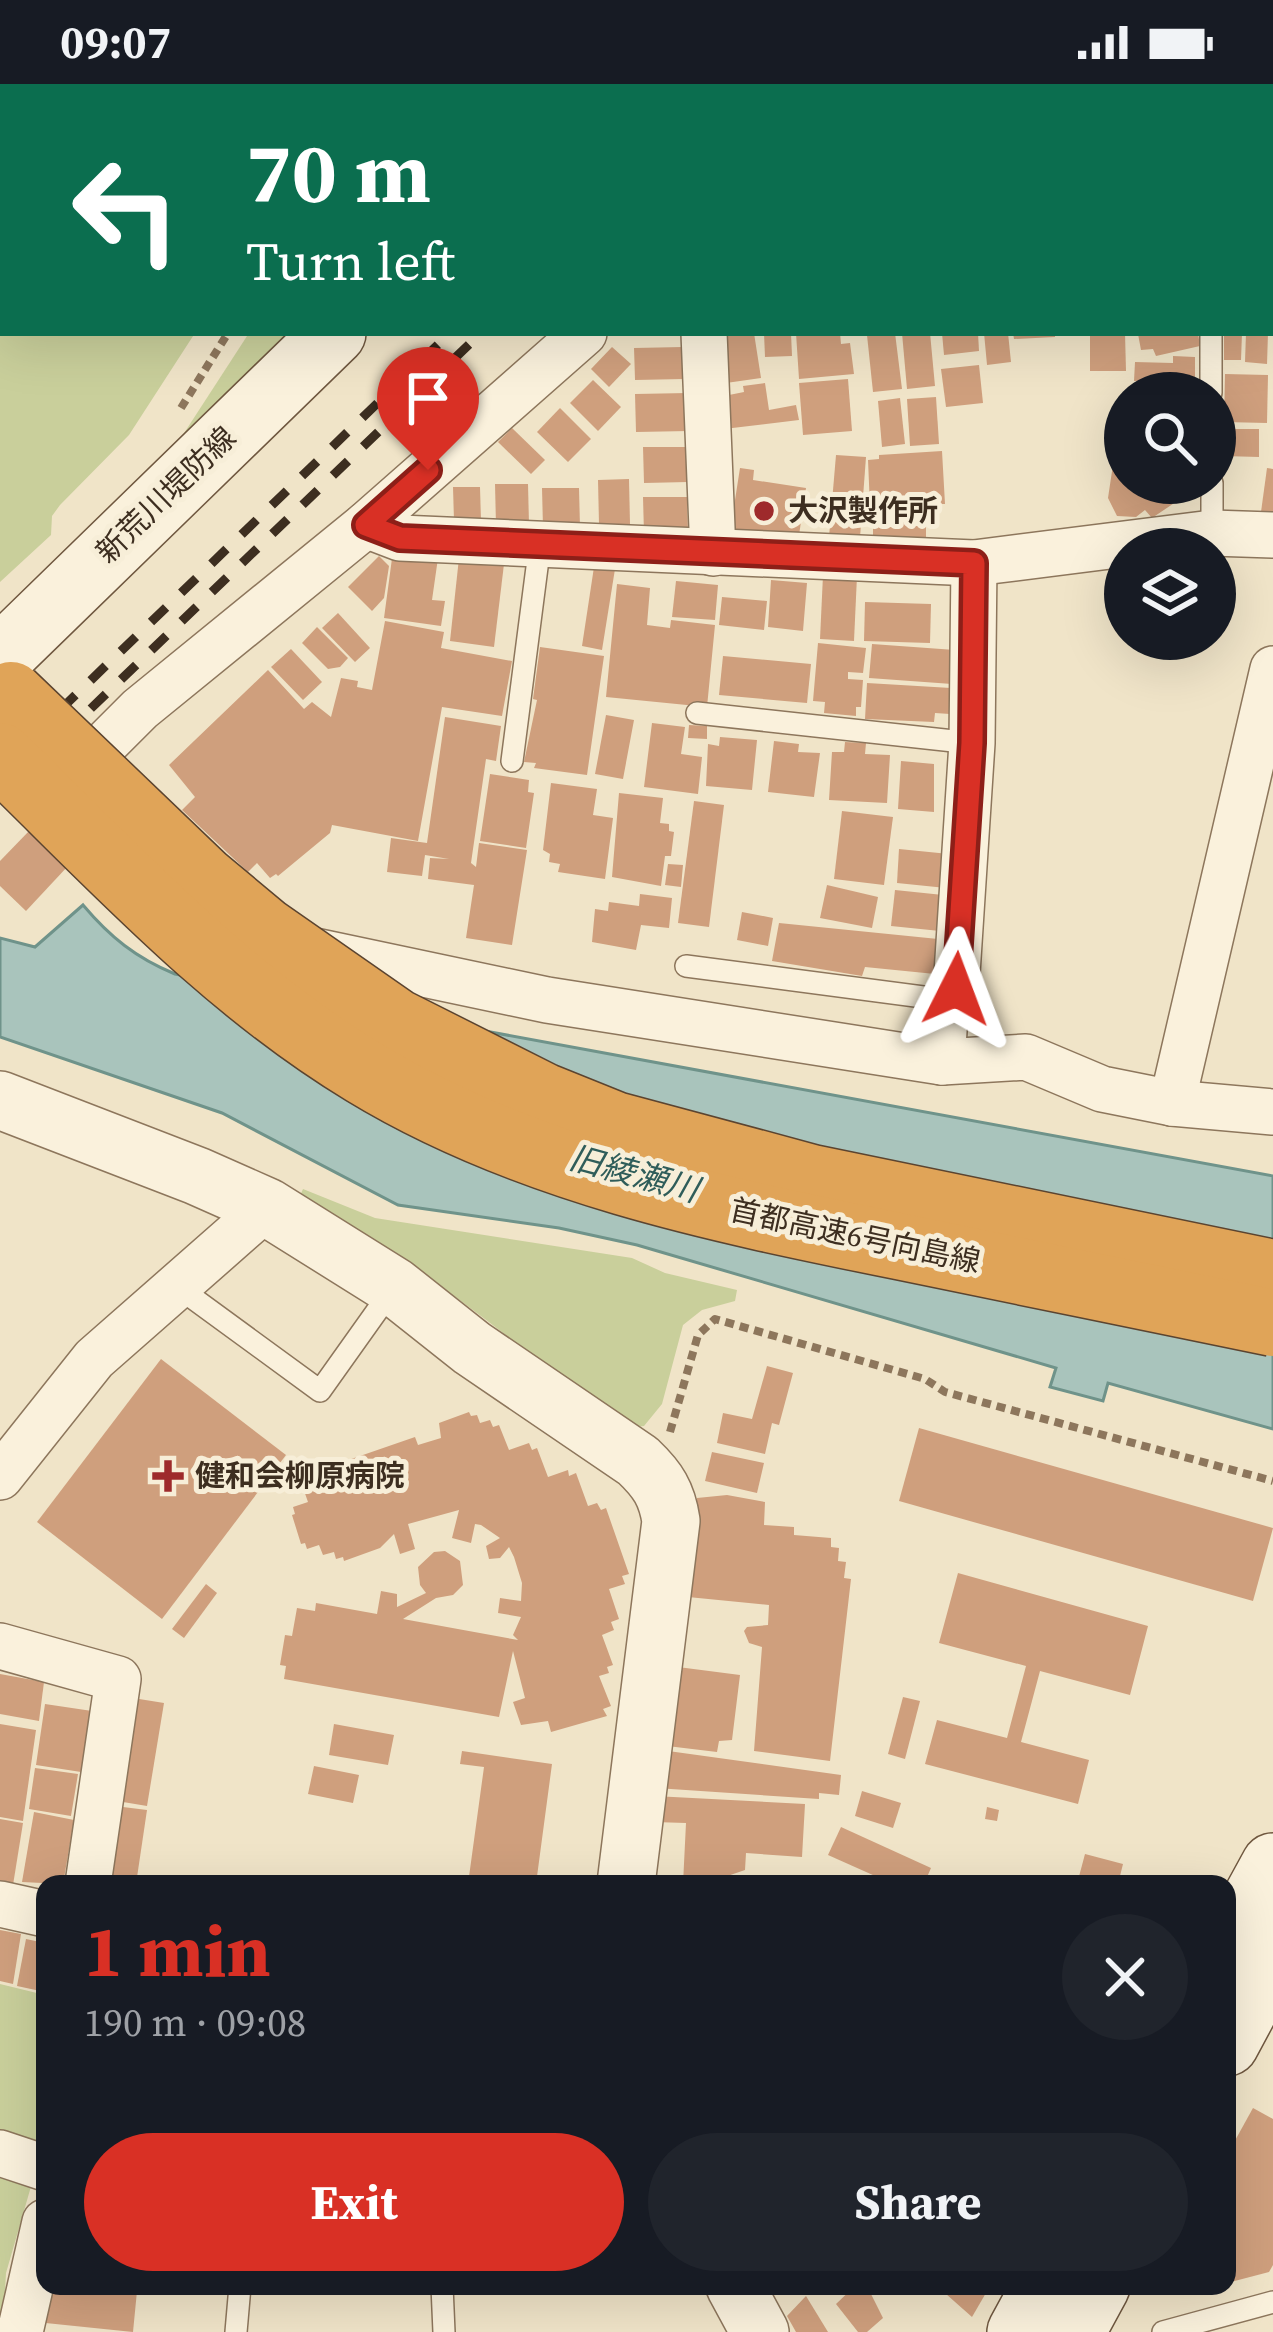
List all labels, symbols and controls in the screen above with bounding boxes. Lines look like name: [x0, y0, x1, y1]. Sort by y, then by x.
text: 09:07: [60, 11, 171, 73]
text: 70 m: [246, 115, 431, 230]
icon: left: [48, 132, 204, 288]
text: Turn left: [246, 224, 455, 298]
pin: [377, 347, 479, 470]
icon: arrive: [395, 365, 461, 431]
map controls: [1104, 372, 1236, 660]
button: search: [1104, 372, 1236, 504]
street label: 新荒川堤防線: [87, 417, 245, 572]
place label: 大沢製作所: [788, 490, 938, 531]
marker: 大沢製作所: [751, 498, 777, 524]
button: layers: [1104, 528, 1236, 660]
position arrow: [893, 926, 1019, 1052]
water label: 旧綾瀬川: [564, 1135, 706, 1213]
street label: 首都高速6号向島線: [726, 1189, 984, 1282]
place label: 健和会柳原病院: [195, 1455, 405, 1496]
marker: 健和会柳原病院: [152, 1460, 184, 1492]
text: 1 min: [84, 1901, 271, 2000]
button: close: [1062, 1914, 1188, 2040]
text: 190 m · 09:08: [84, 1996, 306, 2049]
button: Exit: [84, 2133, 624, 2271]
button: Share: [648, 2133, 1188, 2271]

